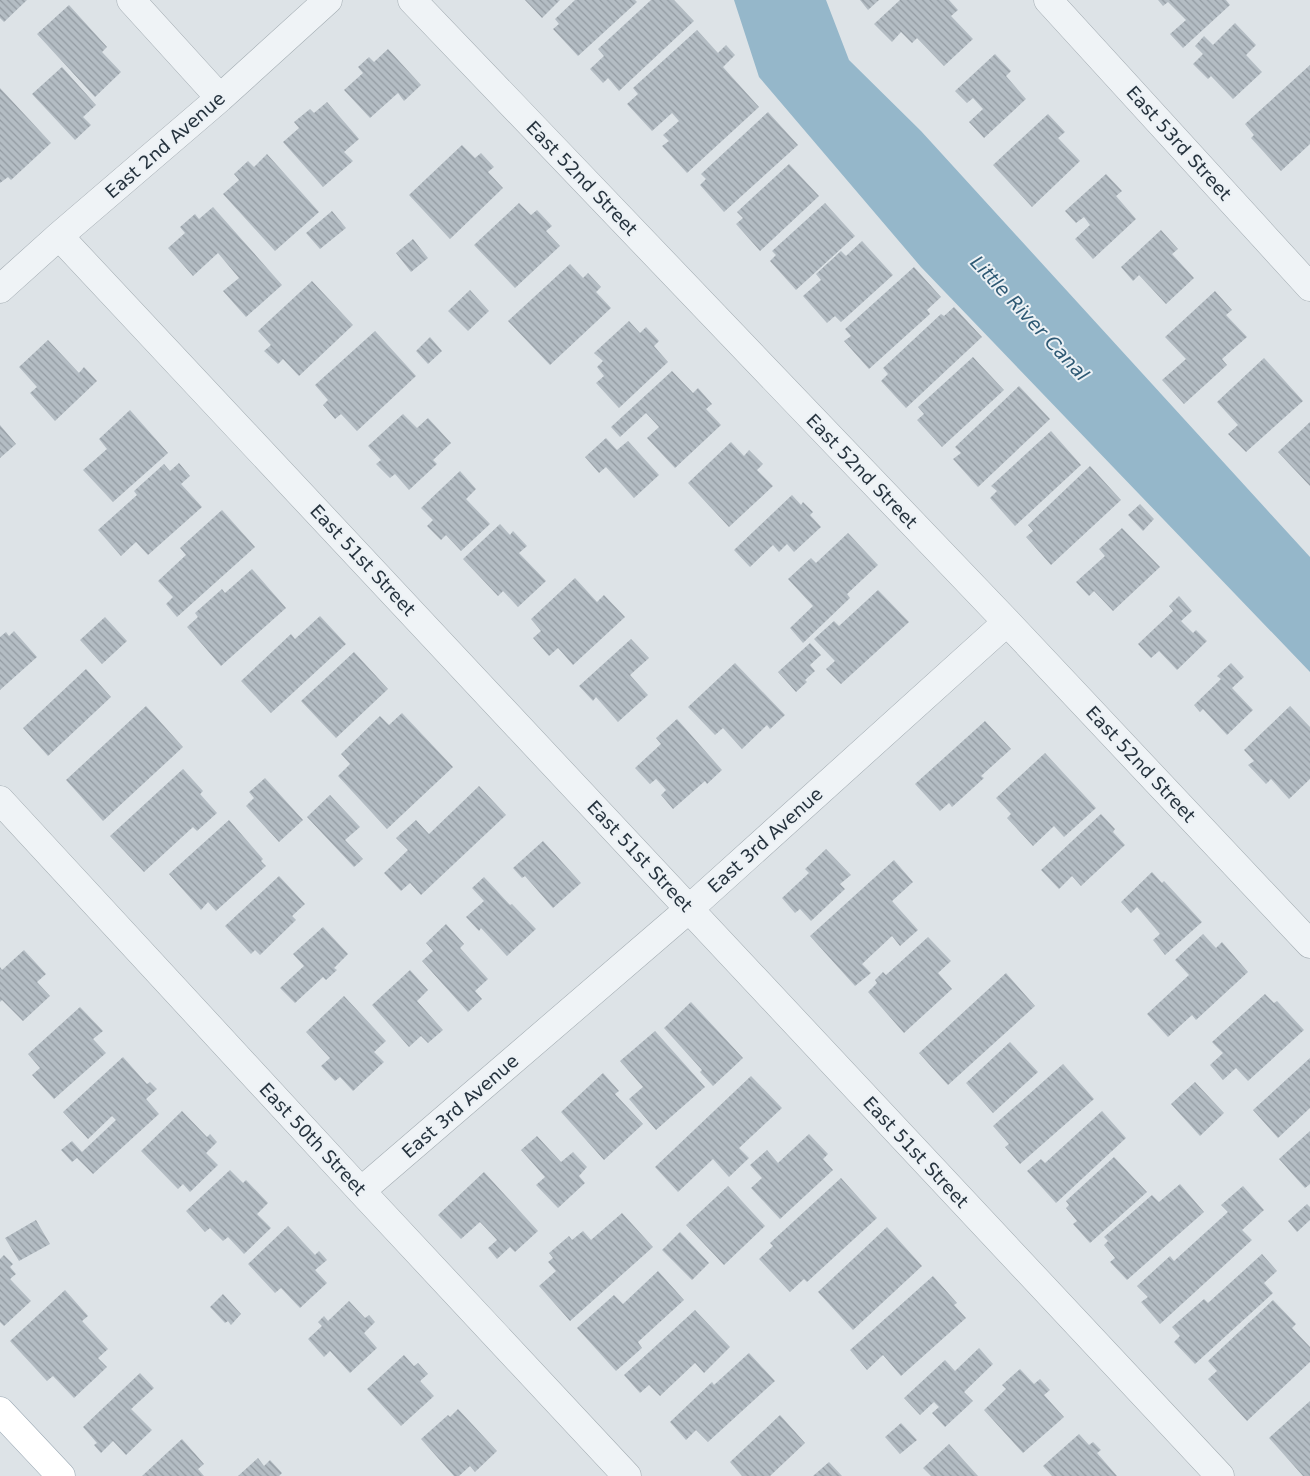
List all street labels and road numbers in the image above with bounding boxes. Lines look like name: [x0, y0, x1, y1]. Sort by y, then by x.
street label: East 53rd Street: [1122, 82, 1236, 204]
street label: East 2nd Avenue: [101, 87, 229, 203]
street label: East 52nd Street: [522, 116, 642, 240]
street label: East 52nd Street: [802, 409, 922, 533]
street label: East 51st Street: [306, 500, 420, 620]
street label: East 52nd Street: [1082, 702, 1200, 826]
street label: East 3rd Avenue: [703, 783, 827, 897]
street label: East 51st Street: [583, 796, 697, 916]
street label: East 3rd Avenue: [398, 1050, 522, 1162]
street label: East 50th Street: [255, 1078, 371, 1200]
street label: East 51st Street: [859, 1092, 973, 1212]

